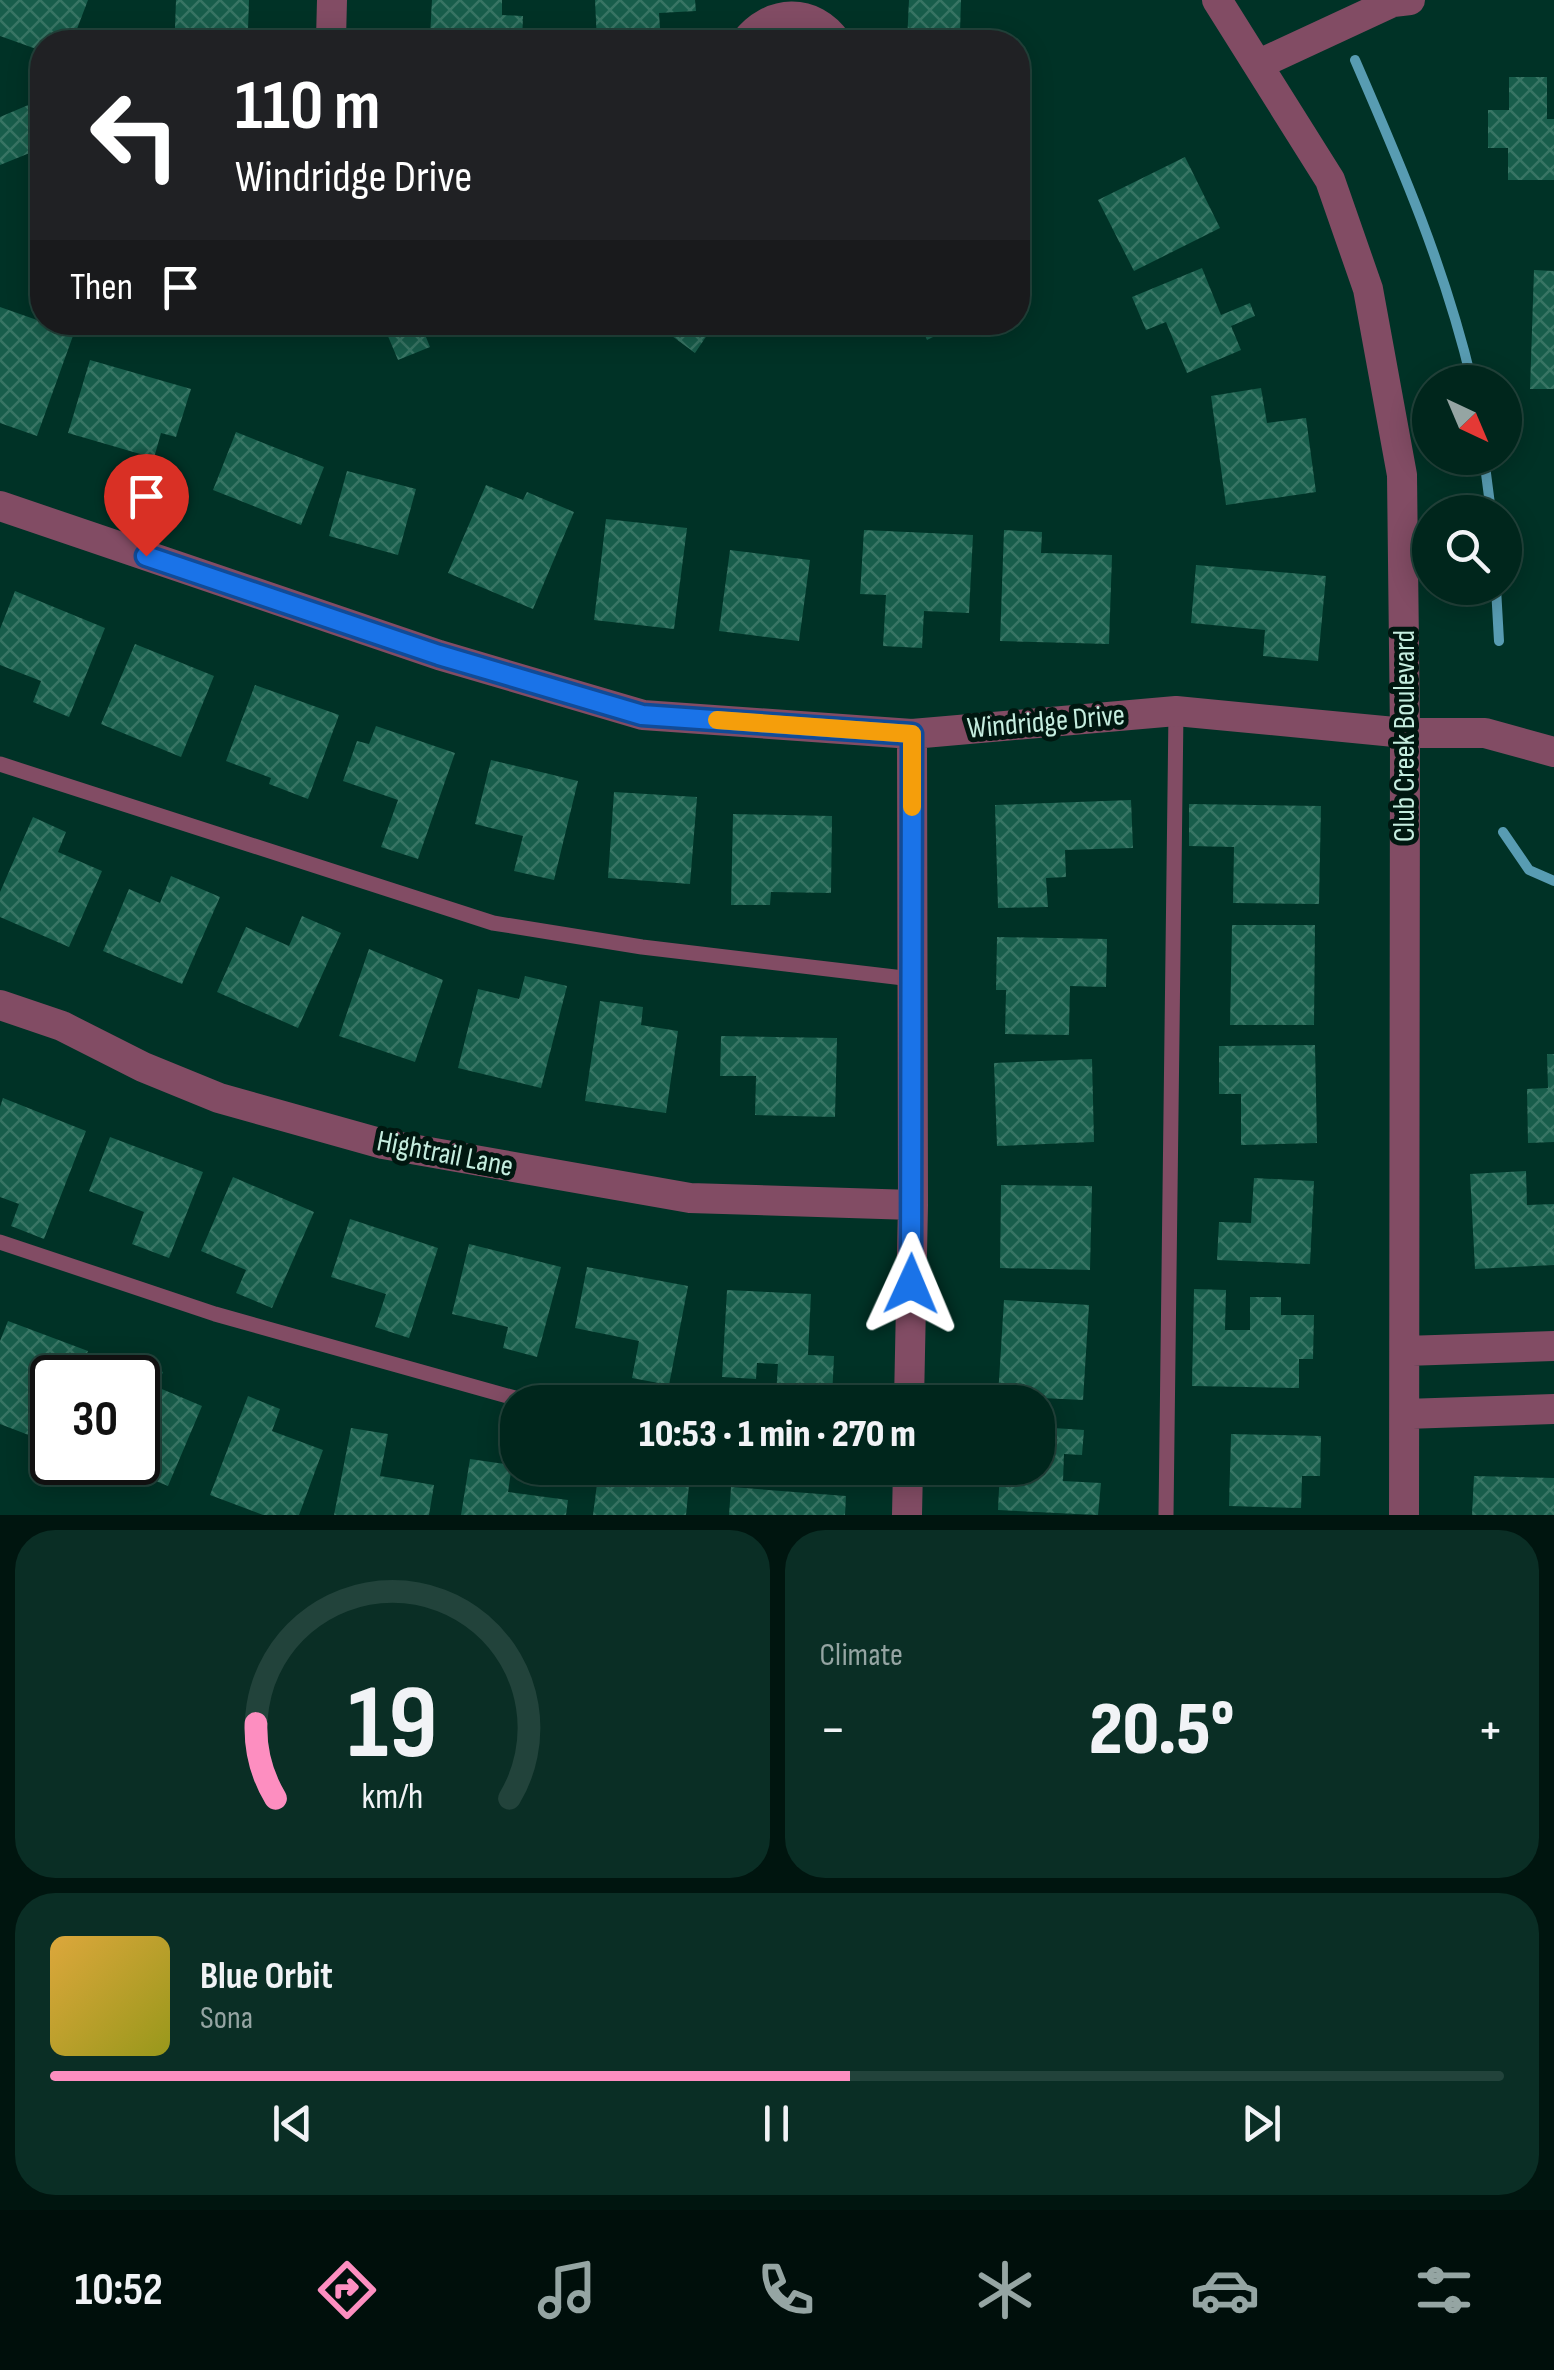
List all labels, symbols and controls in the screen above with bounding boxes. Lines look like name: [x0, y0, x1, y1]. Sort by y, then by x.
text: 110 m: [235, 65, 381, 149]
icon: left: [70, 70, 200, 200]
text: Windridge Drive: [235, 150, 472, 205]
icon: arrive: [153, 260, 208, 315]
text: Then: [70, 265, 133, 310]
north arrow: [1412, 365, 1522, 475]
map controls: [1412, 365, 1522, 605]
pin: [104, 454, 189, 557]
icon: arrive: [119, 469, 174, 524]
button: search: [1412, 495, 1522, 605]
street label: Club Creek Boulevard: [1387, 630, 1423, 842]
street label: Windridge Drive: [966, 697, 1126, 747]
street label: Hightrail Lane: [374, 1123, 516, 1185]
position arrow: [859, 1232, 963, 1336]
speed limit sign: 30: [30, 1355, 160, 1485]
text: 10:53 · 1 min · 270 m: [639, 1412, 916, 1457]
text: Climate: [820, 1636, 903, 1675]
text: 19: [347, 1662, 437, 1787]
text: 20.5°: [1089, 1685, 1235, 1776]
text: −: [820, 1697, 846, 1764]
text: +: [1477, 1697, 1504, 1764]
text: km/h: [361, 1776, 423, 1819]
text: Blue Orbit: [200, 1954, 333, 1999]
text: Sona: [200, 1999, 253, 2038]
icon: previous: [265, 2096, 320, 2151]
icon: pause: [749, 2096, 804, 2151]
icon: next: [1234, 2096, 1289, 2151]
icon: directions: [312, 2255, 382, 2325]
icon: music: [532, 2255, 602, 2325]
icon: phone: [751, 2255, 821, 2325]
icon: climate: [970, 2255, 1040, 2325]
icon: car: [1190, 2255, 1260, 2325]
icon: filters: [1409, 2255, 1479, 2325]
text: 10:52: [75, 2263, 163, 2318]

